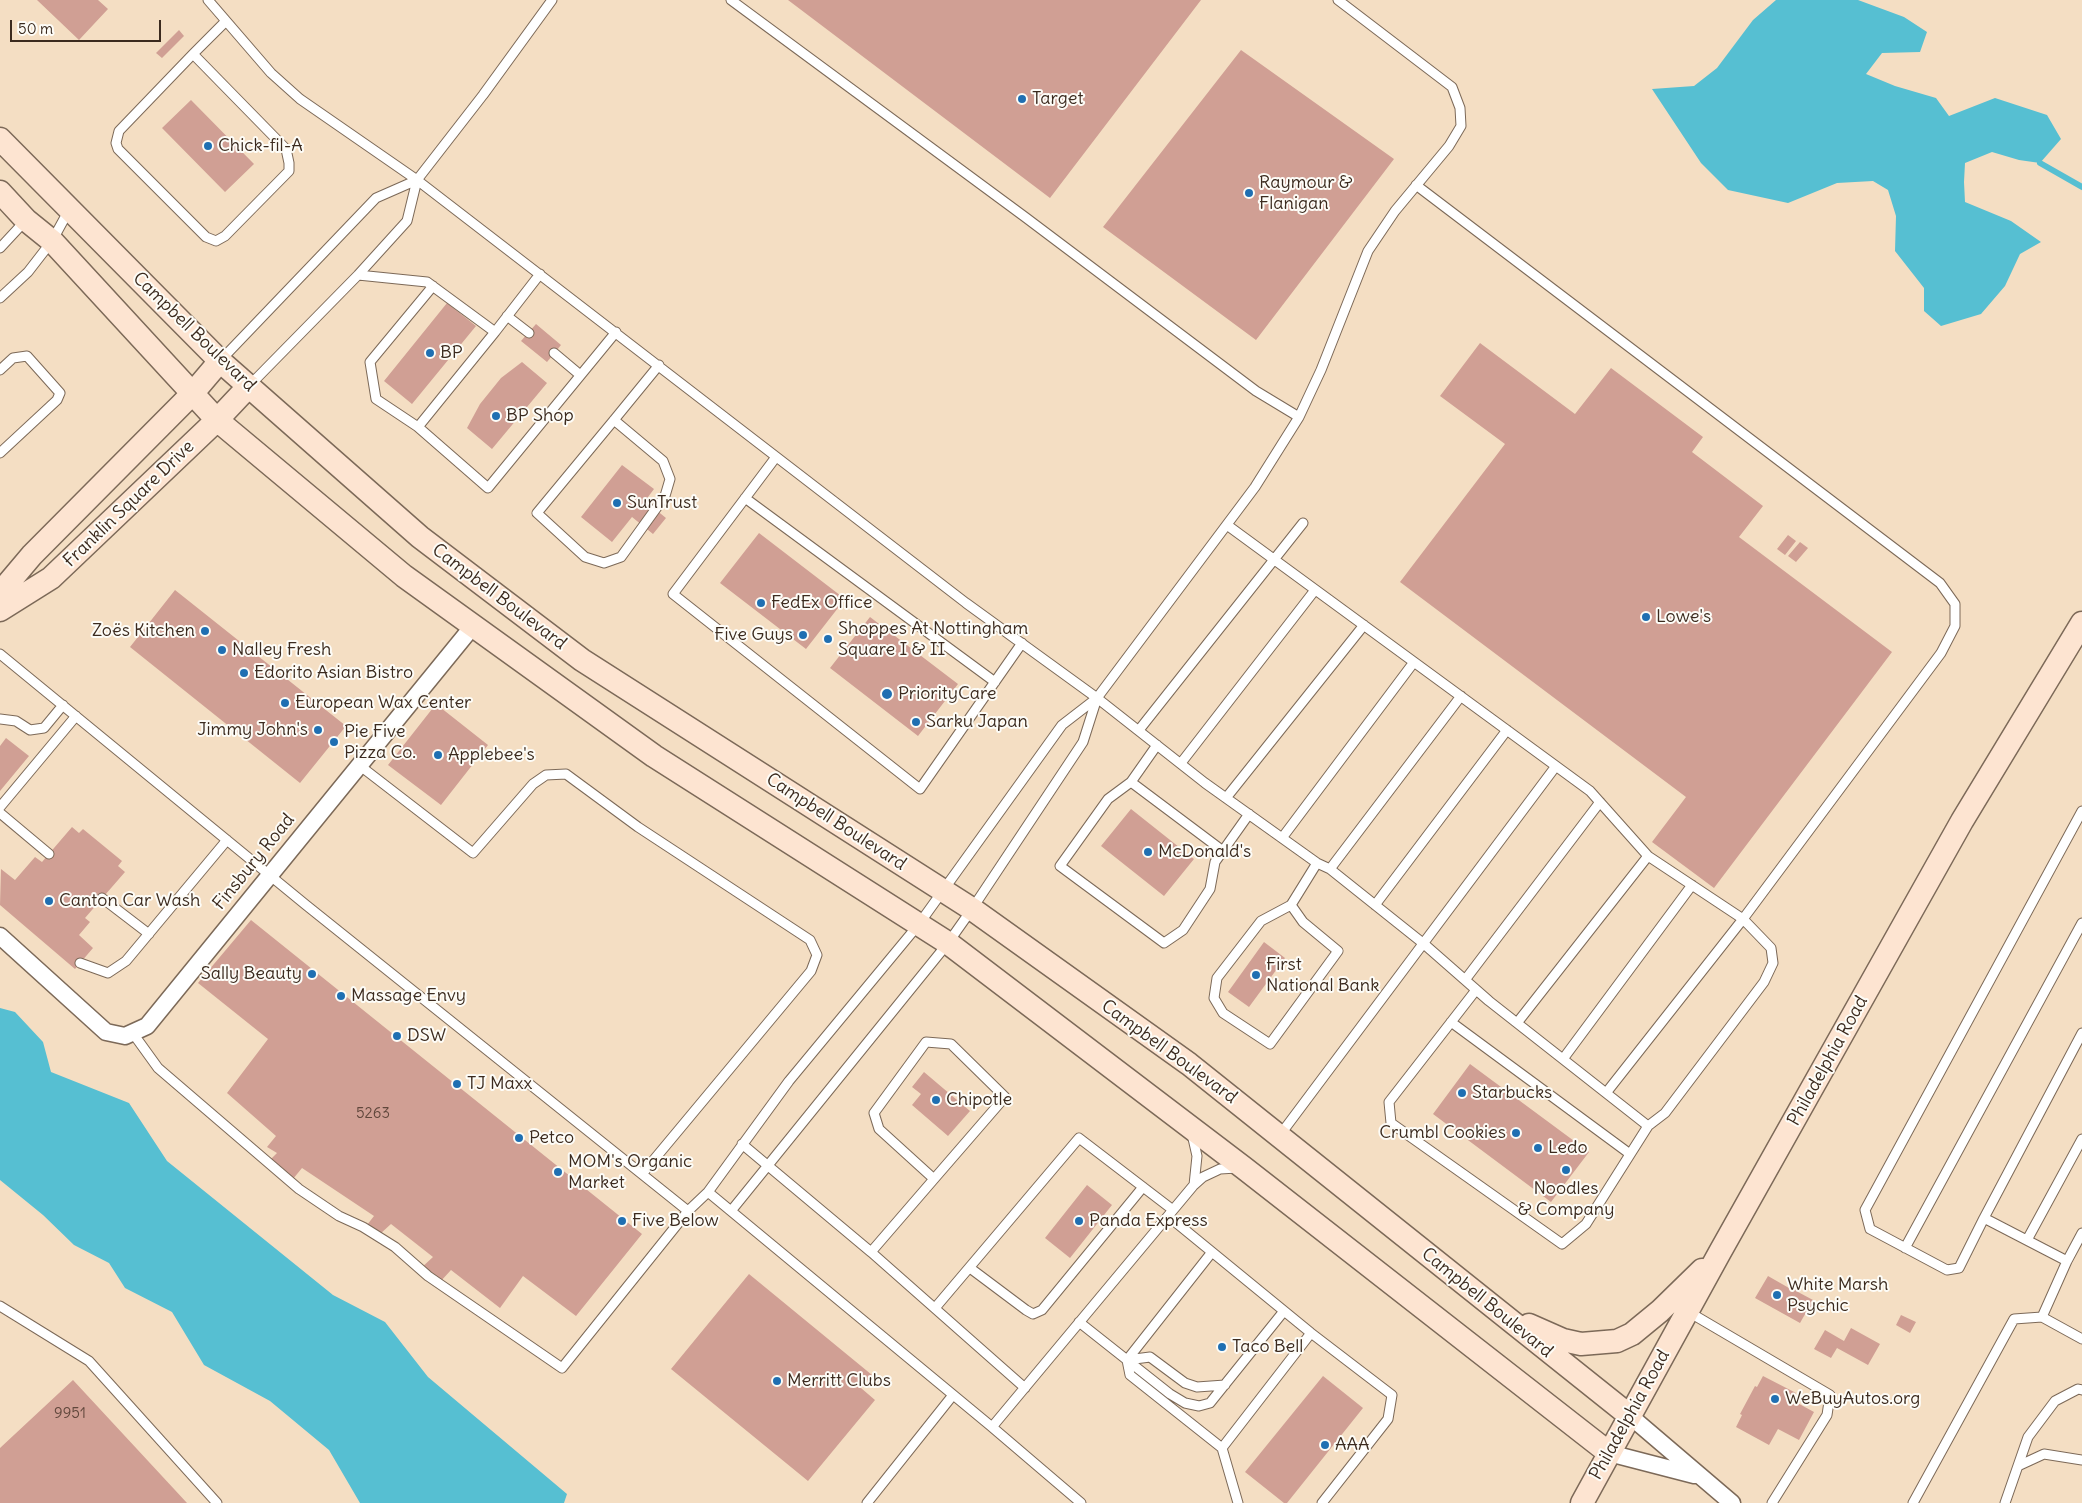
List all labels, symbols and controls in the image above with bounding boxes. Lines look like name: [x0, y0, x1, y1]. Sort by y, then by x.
scale bar: [12, 10, 164, 42]
text: 50 m: [18, 19, 53, 38]
place label: Target: [1032, 88, 1083, 110]
marker: Target: [1016, 93, 1028, 105]
place label: Chick-fil-A: [218, 135, 303, 157]
marker: Chick-fil-A: [202, 140, 214, 152]
place label: Raymour & Flanigan: [1259, 172, 1353, 214]
marker: Raymour & Flanigan: [1243, 187, 1255, 199]
street label: Campbell Boulevard: [128, 268, 260, 396]
place label: BP: [440, 342, 463, 364]
marker: BP: [424, 347, 436, 359]
place label: BP Shop: [506, 405, 574, 427]
marker: BP Shop: [490, 410, 502, 422]
street label: Franklin Square Drive: [59, 436, 199, 572]
place label: SunTrust: [627, 492, 697, 514]
marker: SunTrust: [611, 497, 623, 509]
street label: Campbell Boulevard: [427, 539, 571, 655]
place label: FedEx Office: [771, 592, 872, 614]
marker: FedEx Office: [755, 597, 767, 609]
place label: Lowe's: [1656, 606, 1711, 628]
marker: Lowe's: [1640, 611, 1652, 623]
place label: Shoppes At Nottingham Square I & II: [838, 618, 1028, 660]
place label: Zoës Kitchen: [92, 620, 195, 642]
place label: Five Guys: [714, 624, 793, 646]
marker: Zoës Kitchen: [199, 625, 211, 637]
marker: Five Guys: [797, 629, 809, 641]
marker: Shoppes At Nottingham Square I & II: [822, 633, 834, 645]
place label: Nalley Fresh: [232, 639, 331, 661]
marker: Nalley Fresh: [216, 644, 228, 656]
place label: Edorito Asian Bistro: [254, 662, 413, 684]
marker: Edorito Asian Bistro: [238, 667, 250, 679]
place label: PriorityCare: [898, 683, 996, 705]
marker: PriorityCare: [880, 687, 894, 701]
place label: European Wax Center: [295, 692, 471, 714]
marker: European Wax Center: [279, 697, 291, 709]
place label: Sarku Japan: [926, 711, 1028, 733]
marker: Sarku Japan: [910, 716, 922, 728]
place label: Jimmy John's: [197, 719, 308, 741]
place label: Pie Five Pizza Co.: [344, 721, 416, 764]
marker: Jimmy John's: [312, 724, 324, 736]
marker: Pie Five Pizza Co.: [328, 736, 340, 748]
place label: Applebee's: [448, 744, 535, 766]
marker: Applebee's: [432, 749, 444, 761]
street label: Campbell Boulevard: [762, 769, 910, 875]
street label: Finsbury Road: [209, 810, 299, 914]
place label: McDonald's: [1158, 841, 1251, 863]
marker: McDonald's: [1142, 846, 1154, 858]
place label: Canton Car Wash: [59, 890, 200, 912]
marker: Canton Car Wash: [43, 895, 55, 907]
place label: First National Bank: [1266, 954, 1379, 996]
place label: Sally Beauty: [201, 963, 302, 985]
marker: Sally Beauty: [306, 968, 318, 980]
marker: First National Bank: [1250, 969, 1262, 981]
place label: Massage Envy: [351, 985, 466, 1007]
marker: Massage Envy: [335, 990, 347, 1002]
street label: Philadelphia Road: [1783, 992, 1873, 1130]
street label: Campbell Boulevard: [1097, 995, 1241, 1109]
place label: DSW: [407, 1025, 446, 1047]
marker: DSW: [391, 1030, 403, 1042]
place label: TJ Maxx: [467, 1073, 532, 1095]
marker: TJ Maxx: [451, 1078, 463, 1090]
place label: Starbucks: [1472, 1082, 1552, 1104]
marker: Starbucks: [1456, 1087, 1468, 1099]
place label: Chipotle: [946, 1089, 1012, 1111]
marker: Chipotle: [930, 1094, 942, 1106]
house number: 5263: [356, 1105, 390, 1123]
place label: Crumbl Cookies: [1379, 1122, 1506, 1144]
place label: Petco: [529, 1127, 574, 1149]
marker: Crumbl Cookies: [1510, 1127, 1522, 1139]
marker: Petco: [513, 1132, 525, 1144]
place label: Ledo: [1548, 1137, 1588, 1159]
marker: Ledo: [1532, 1142, 1544, 1154]
place label: MOM's Organic Market: [568, 1151, 692, 1194]
marker: Noodles & Company: [1560, 1164, 1572, 1176]
marker: MOM's Organic Market: [552, 1166, 564, 1178]
place label: Noodles & Company: [1518, 1178, 1614, 1220]
place label: Five Below: [632, 1210, 719, 1232]
place label: Panda Express: [1089, 1210, 1208, 1232]
marker: Five Below: [616, 1215, 628, 1227]
marker: Panda Express: [1073, 1215, 1085, 1227]
street label: Campbell Boulevard: [1417, 1243, 1557, 1363]
place label: White Marsh Psychic: [1787, 1274, 1888, 1316]
marker: White Marsh Psychic: [1771, 1289, 1783, 1301]
place label: Taco Bell: [1232, 1336, 1303, 1358]
marker: Taco Bell: [1216, 1341, 1228, 1353]
street label: Philadelphia Road: [1585, 1346, 1675, 1484]
place label: Merritt Clubs: [787, 1370, 891, 1392]
marker: Merritt Clubs: [771, 1375, 783, 1387]
place label: WeBuyAutos.org: [1785, 1388, 1920, 1410]
marker: WeBuyAutos.org: [1769, 1393, 1781, 1405]
house number: 9951: [54, 1405, 86, 1423]
place label: AAA: [1335, 1434, 1370, 1456]
marker: AAA: [1319, 1439, 1331, 1451]

